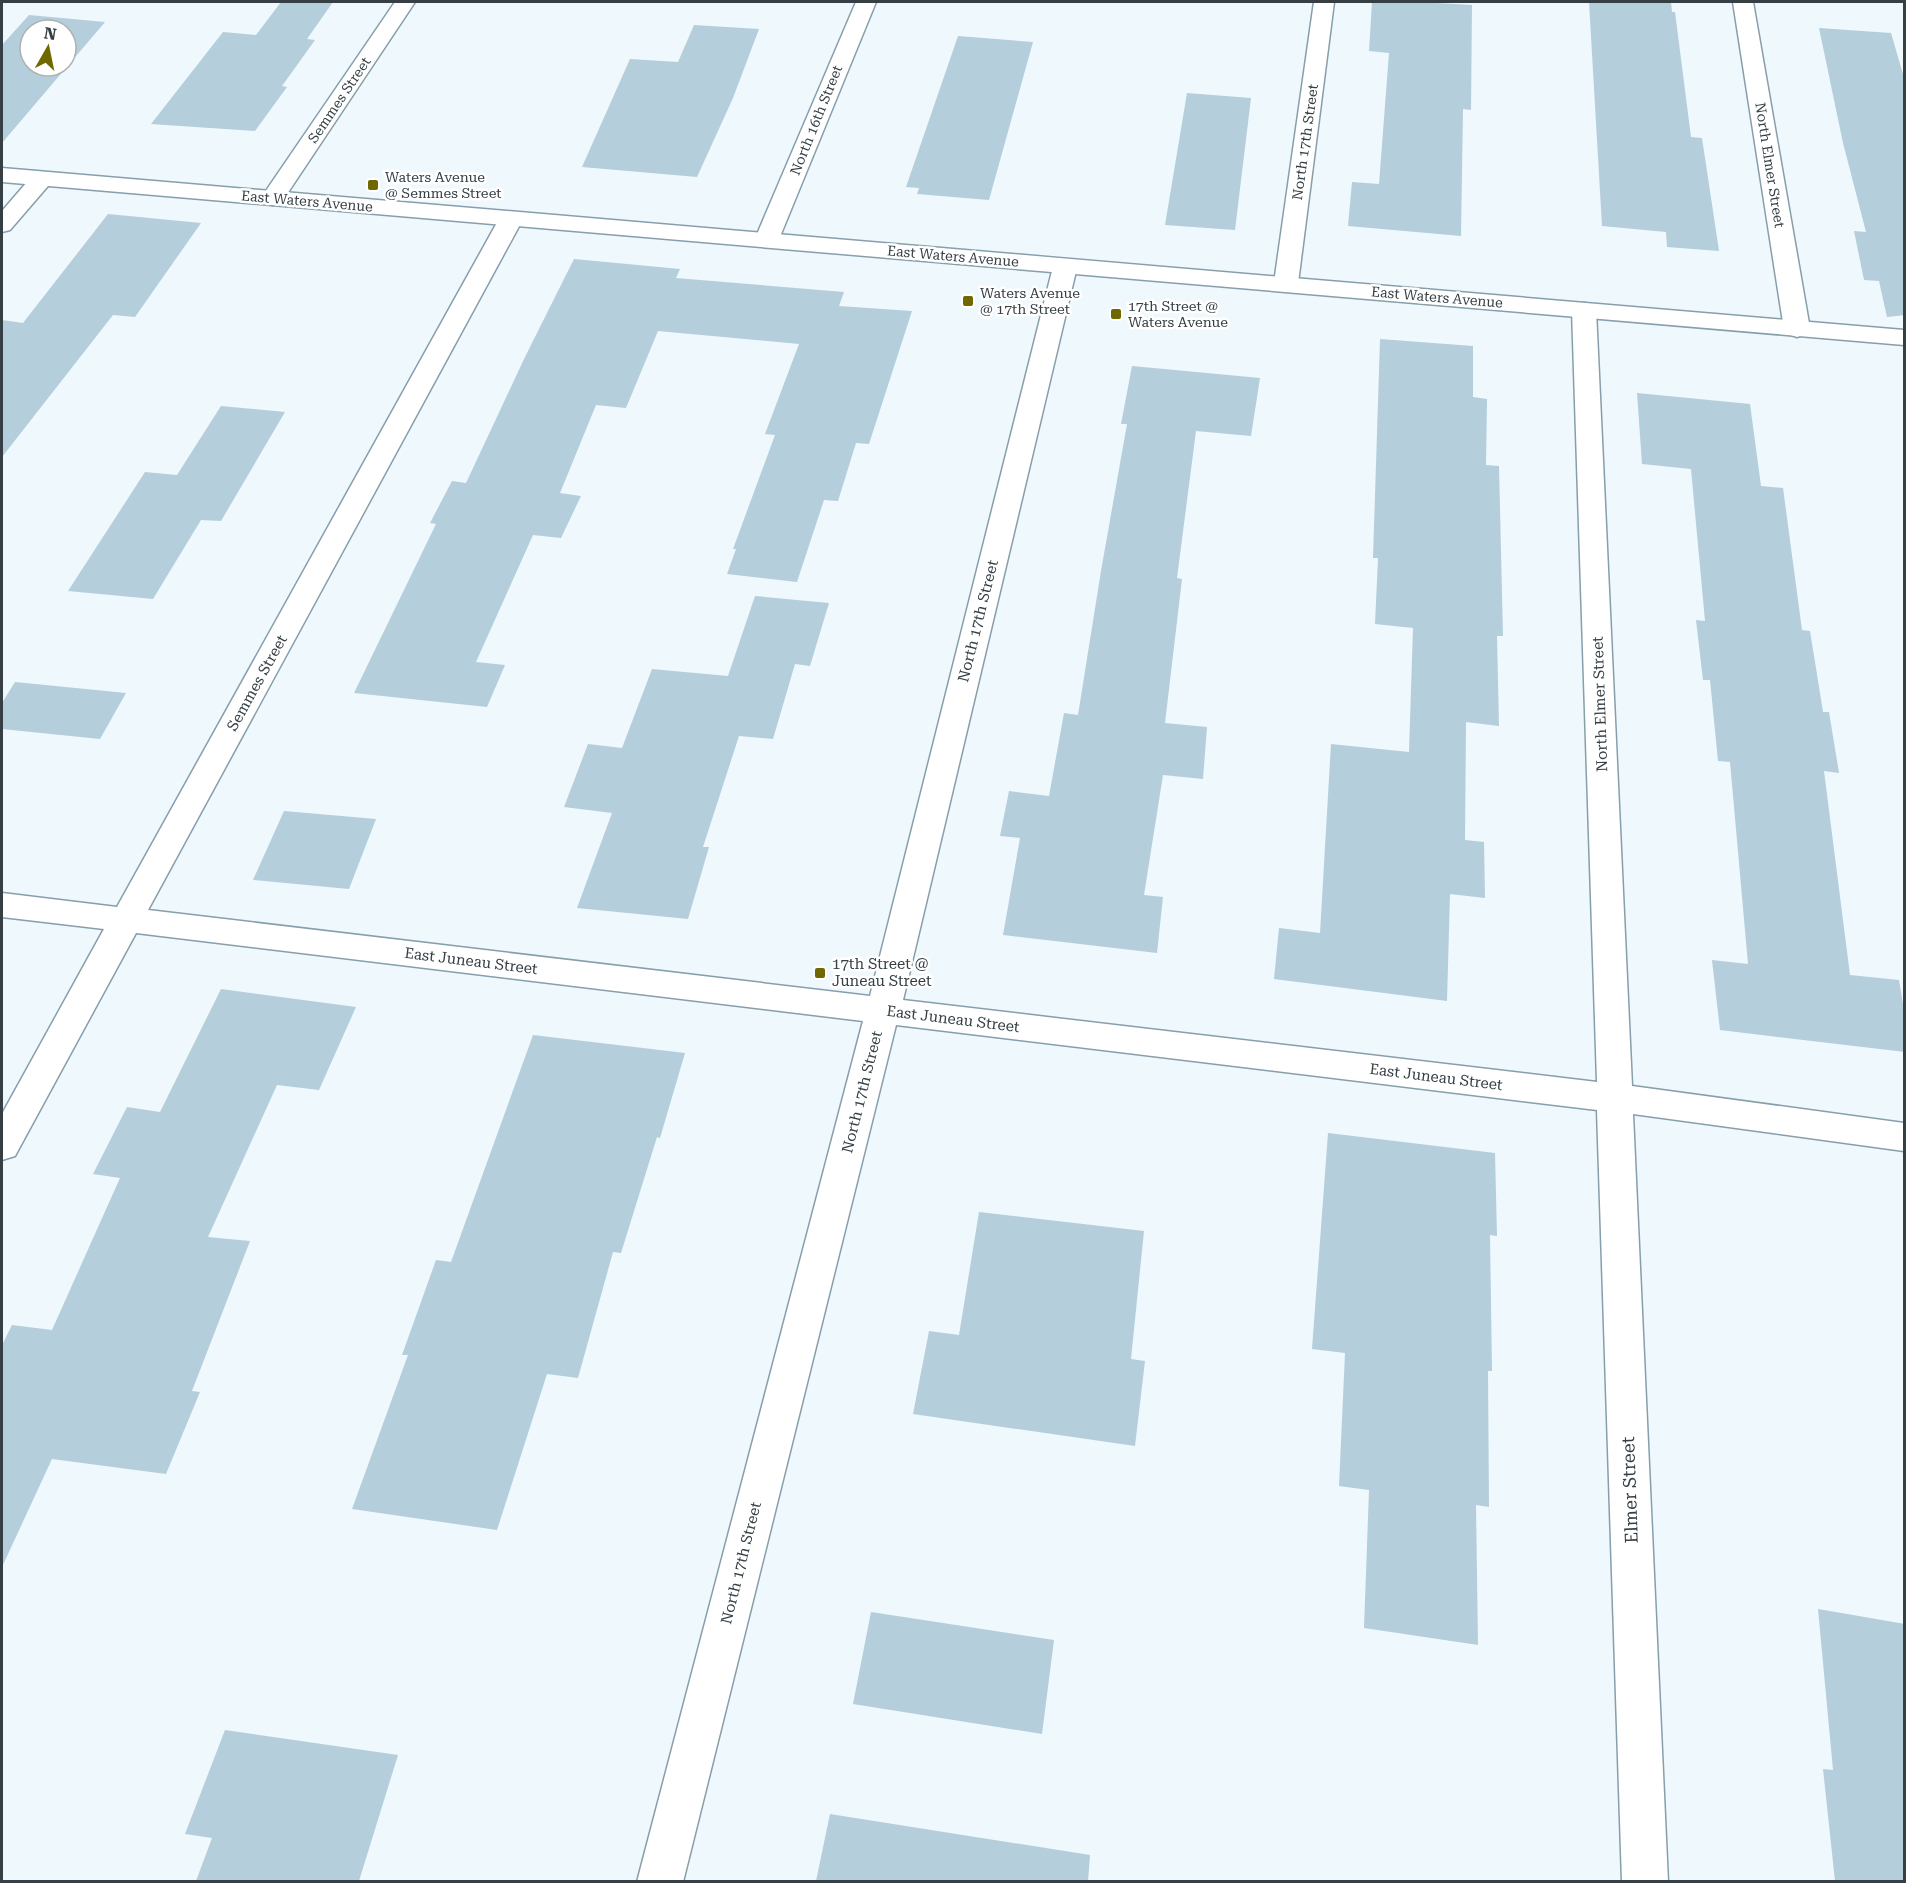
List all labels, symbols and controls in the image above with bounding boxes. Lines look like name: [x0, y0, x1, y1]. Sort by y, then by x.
north arrow: [18, 18, 78, 78]
text: N: [43, 23, 58, 44]
street label: Semmes Street: [304, 54, 374, 146]
street label: North 16th Street: [787, 63, 845, 177]
street label: North 17th Street: [1289, 83, 1321, 201]
street label: North Elmer Street: [1752, 101, 1788, 229]
place label: Waters Avenue @ Semmes Street: [385, 169, 502, 201]
marker: Waters Avenue @ Semmes Street: [366, 178, 380, 192]
street label: East Waters Avenue: [241, 187, 374, 215]
street label: East Waters Avenue: [887, 242, 1020, 270]
street label: East Waters Avenue: [1371, 283, 1504, 311]
place label: Waters Avenue @ 17th Street: [980, 285, 1080, 317]
marker: Waters Avenue @ 17th Street: [961, 294, 975, 308]
place label: 17th Street @ Waters Avenue: [1128, 298, 1228, 330]
marker: 17th Street @ Waters Avenue: [1109, 307, 1123, 321]
street label: North 17th Street: [954, 558, 1002, 684]
street label: Semmes Street: [223, 631, 291, 734]
street label: North Elmer Street: [1589, 635, 1611, 772]
street label: East Juneau Street: [403, 944, 539, 978]
place label: 17th Street @ Juneau Street: [832, 955, 932, 990]
marker: 17th Street @ Juneau Street: [813, 966, 827, 980]
street label: East Juneau Street: [885, 1002, 1021, 1036]
street label: North 17th Street: [838, 1029, 886, 1155]
street label: East Juneau Street: [1368, 1060, 1504, 1094]
street label: Elmer Street: [1617, 1436, 1642, 1544]
street label: North 17th Street: [717, 1500, 765, 1626]

